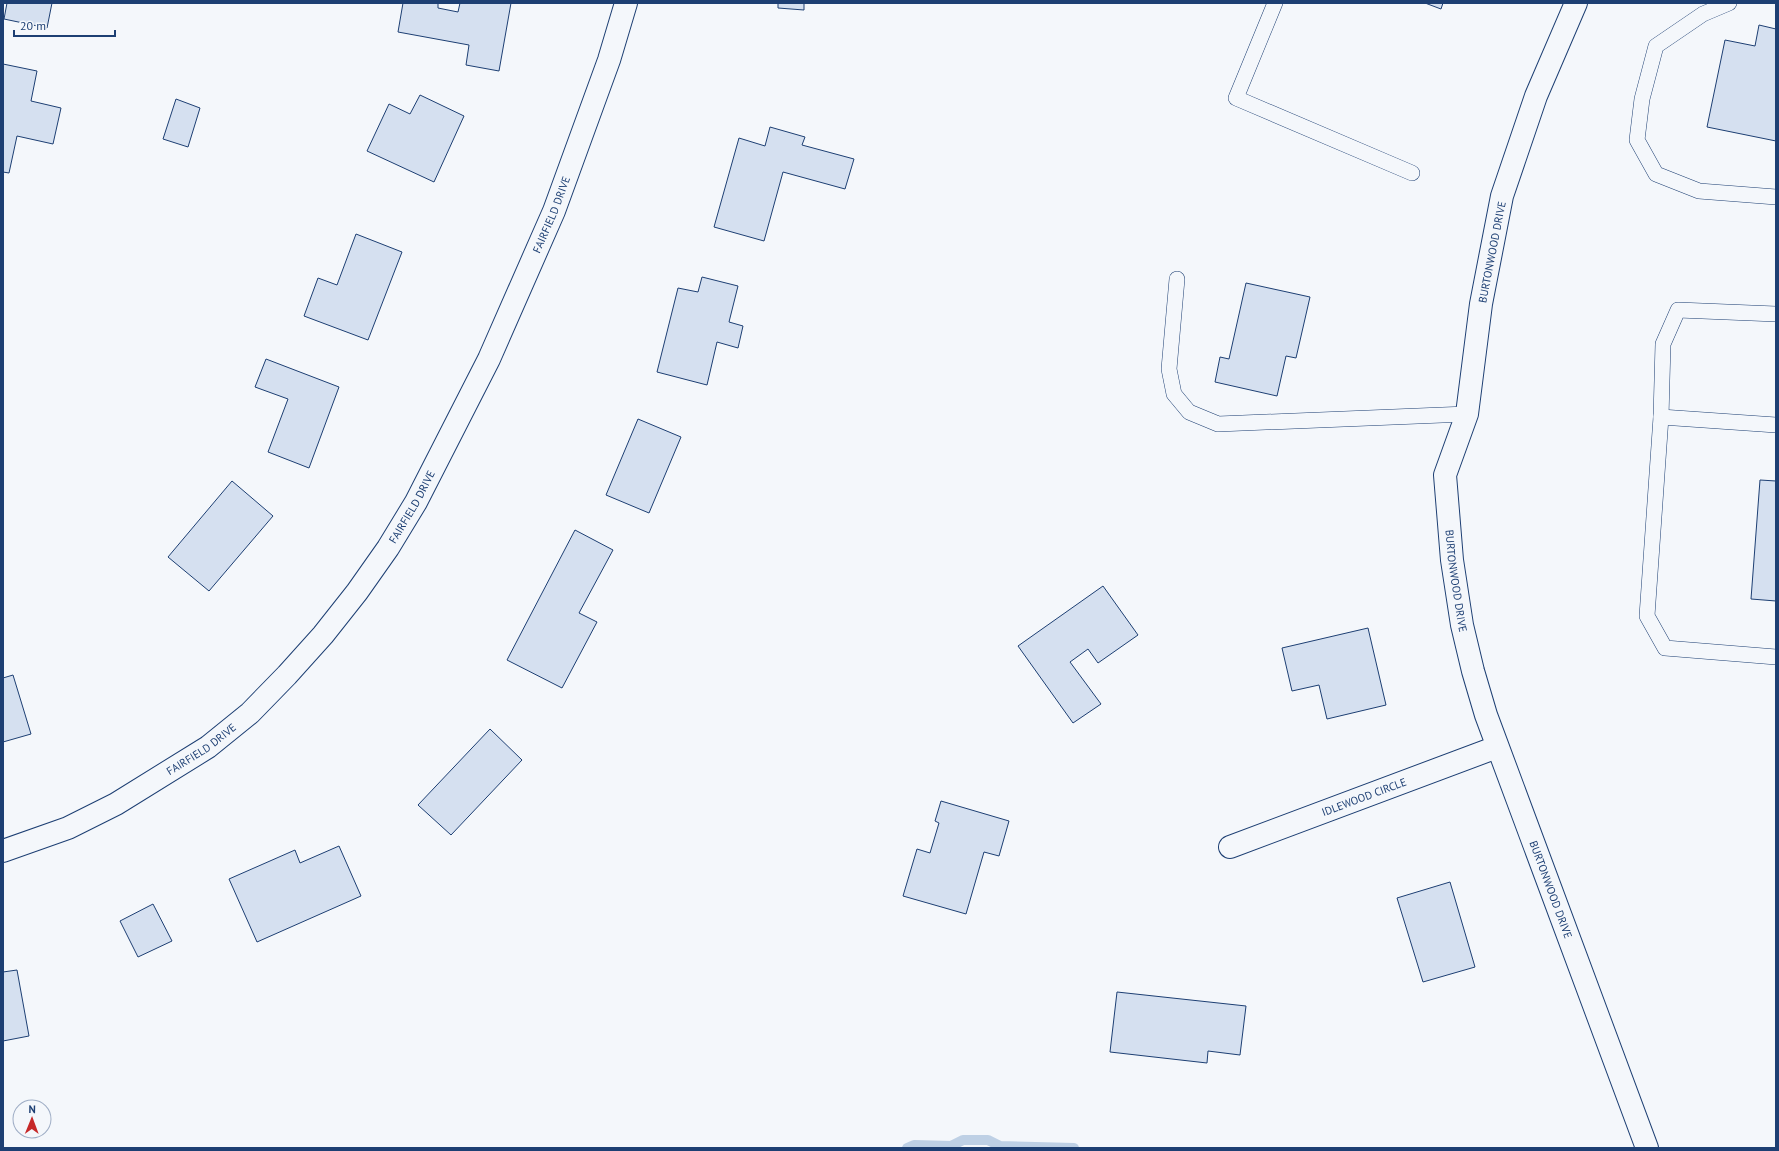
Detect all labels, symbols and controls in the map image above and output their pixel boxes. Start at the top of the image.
scale bar [14,12,115,38]
text: 20 m [20,18,46,33]
street label: FAIRFIELD DRIVE [529,174,573,255]
street label: BURTONWOOD DRIVE [1475,200,1509,304]
street label: FAIRFIELD DRIVE [386,468,438,546]
street label: BURTONWOOD DRIVE [1443,529,1470,633]
street label: FAIRFIELD DRIVE [164,720,239,778]
street label: IDLEWOOD CIRCLE [1320,775,1408,819]
street label: BURTONWOOD DRIVE [1526,839,1575,940]
north arrow [12,1099,52,1139]
text: N [28,1102,36,1116]

